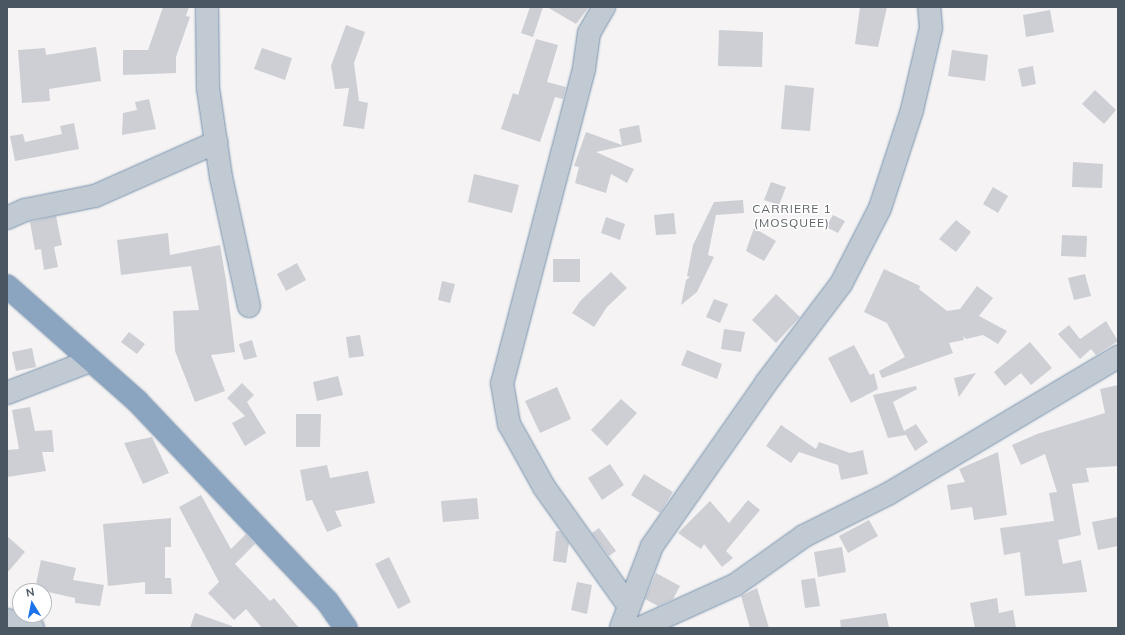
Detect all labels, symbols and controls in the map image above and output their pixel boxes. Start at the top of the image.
district label: CARRIERE 1 (MOSQUEE) [752,202,832,230]
north arrow [12,583,52,623]
text: N [25,585,35,600]

